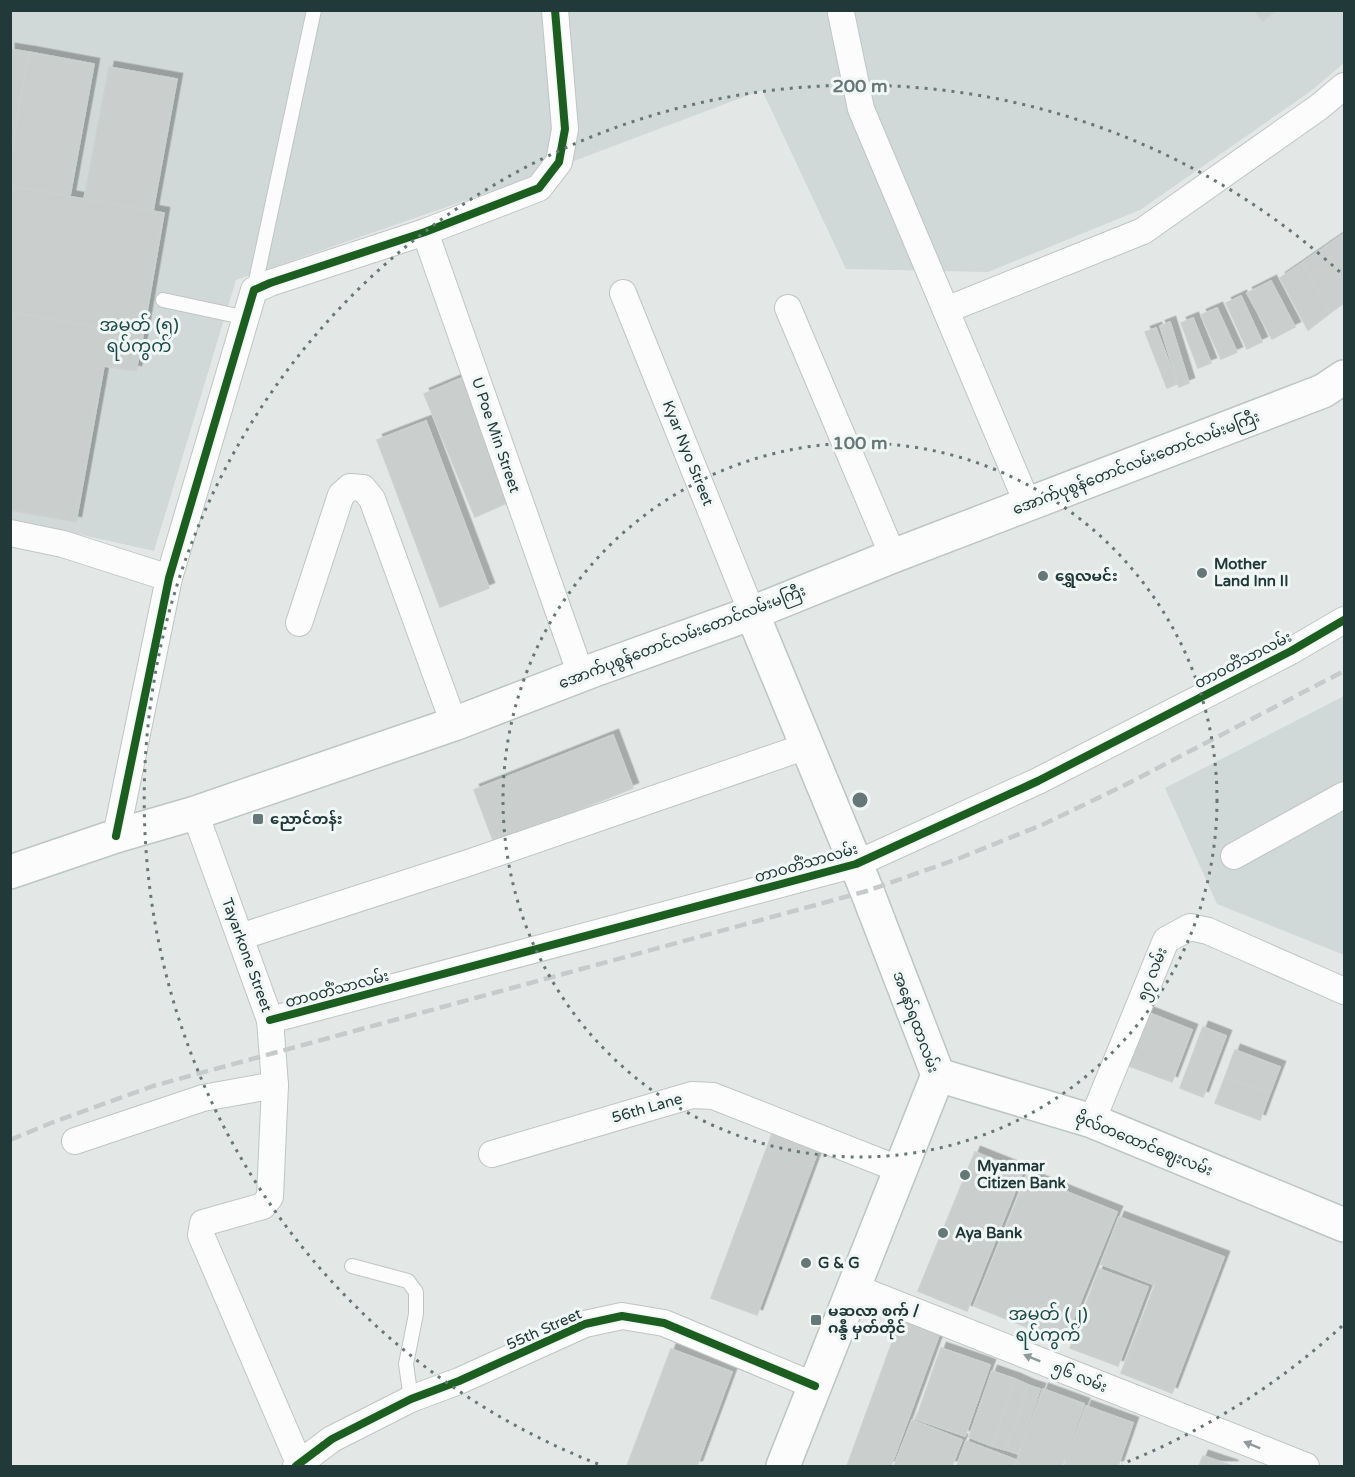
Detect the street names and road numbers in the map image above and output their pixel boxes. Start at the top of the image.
street label: U Poe Min Street [468,375,524,495]
street label: Kyar Nyo Street [659,398,717,508]
street label: အောက်ပုစွန်တောင်လမ်းတောင်လမ်းမကြီး [1010,406,1263,521]
street label: အောက်ပုစွန်တောင်လမ်းတောင်လမ်းမကြီး [556,580,809,695]
street label: တာဝတိံသာလမ်း [1191,627,1295,692]
street label: တာဝတိံသာလမ်း [752,839,860,886]
street label: Tayarkone Street [218,896,276,1015]
street label: ၅၇ လမ်း [1132,944,1174,1004]
street label: တာဝတိံသာလမ်း [283,966,391,1011]
street label: အနော်ရထာလမ်း [886,968,944,1076]
street label: 56th Lane [610,1089,684,1127]
street label: ဗိုလ်တထောင်ဈေးလမ်း [1072,1107,1216,1183]
street label: 55th Street [504,1304,585,1354]
street label: ၅၆ လမ်း [1049,1357,1110,1399]

